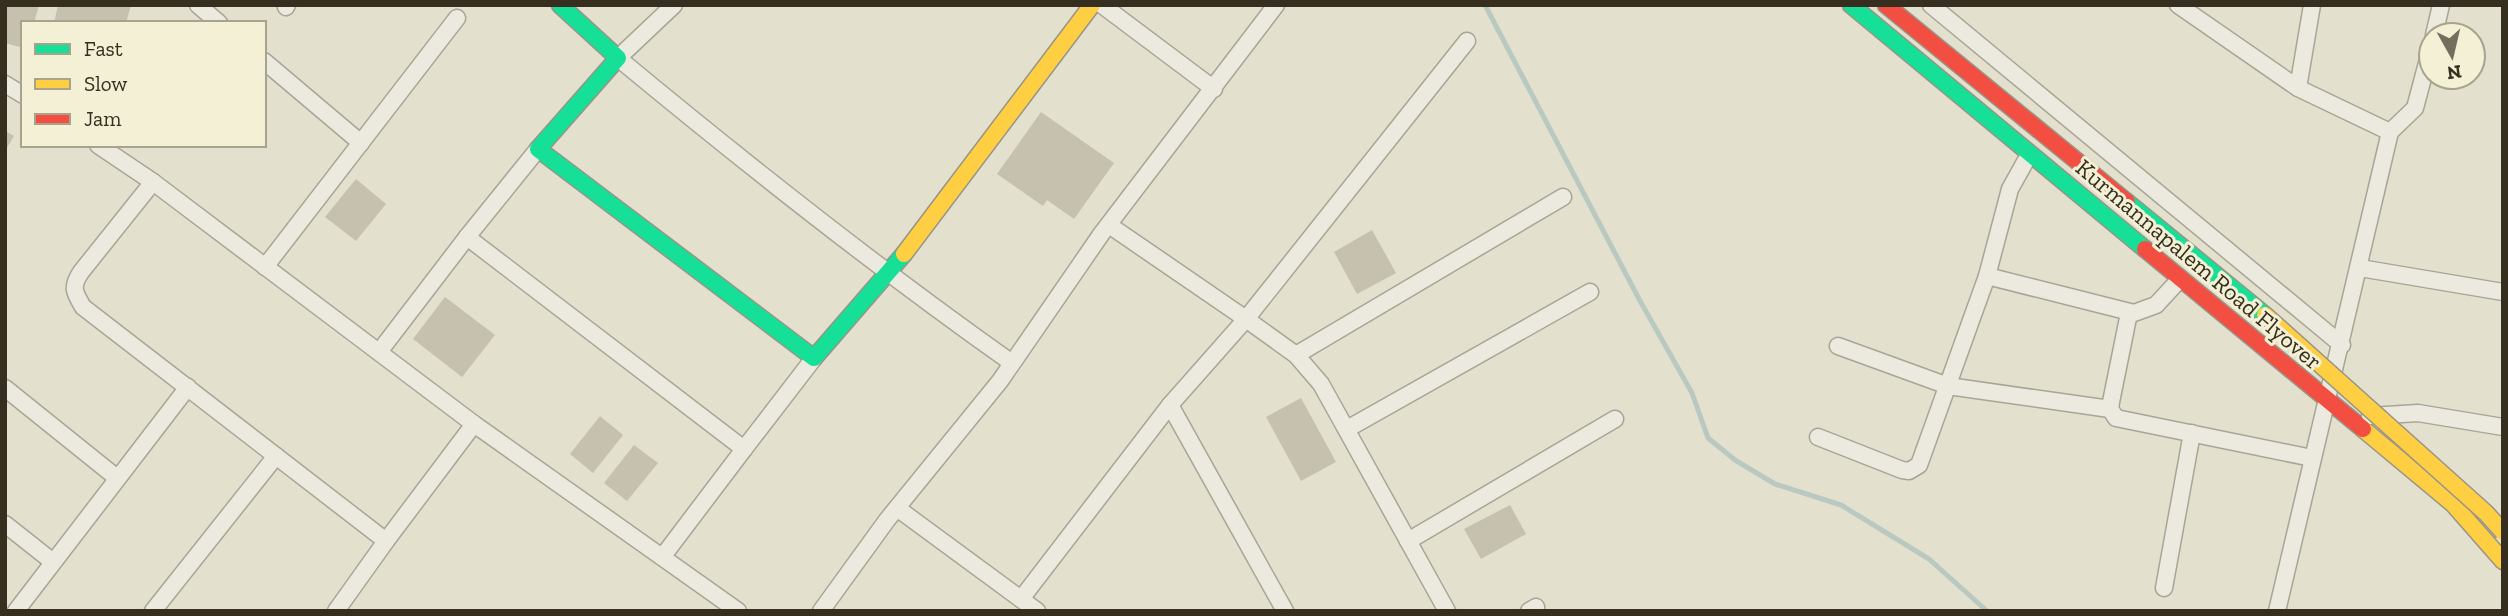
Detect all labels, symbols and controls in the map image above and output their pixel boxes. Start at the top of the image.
legend [21,21,266,147]
north arrow [2417,21,2487,91]
text: Fast [84,36,123,61]
text: N [2446,60,2463,85]
text: Slow [84,71,127,96]
text: Jam [84,106,121,131]
street label: Kurmannapalem Road Flyover [2070,153,2328,375]

